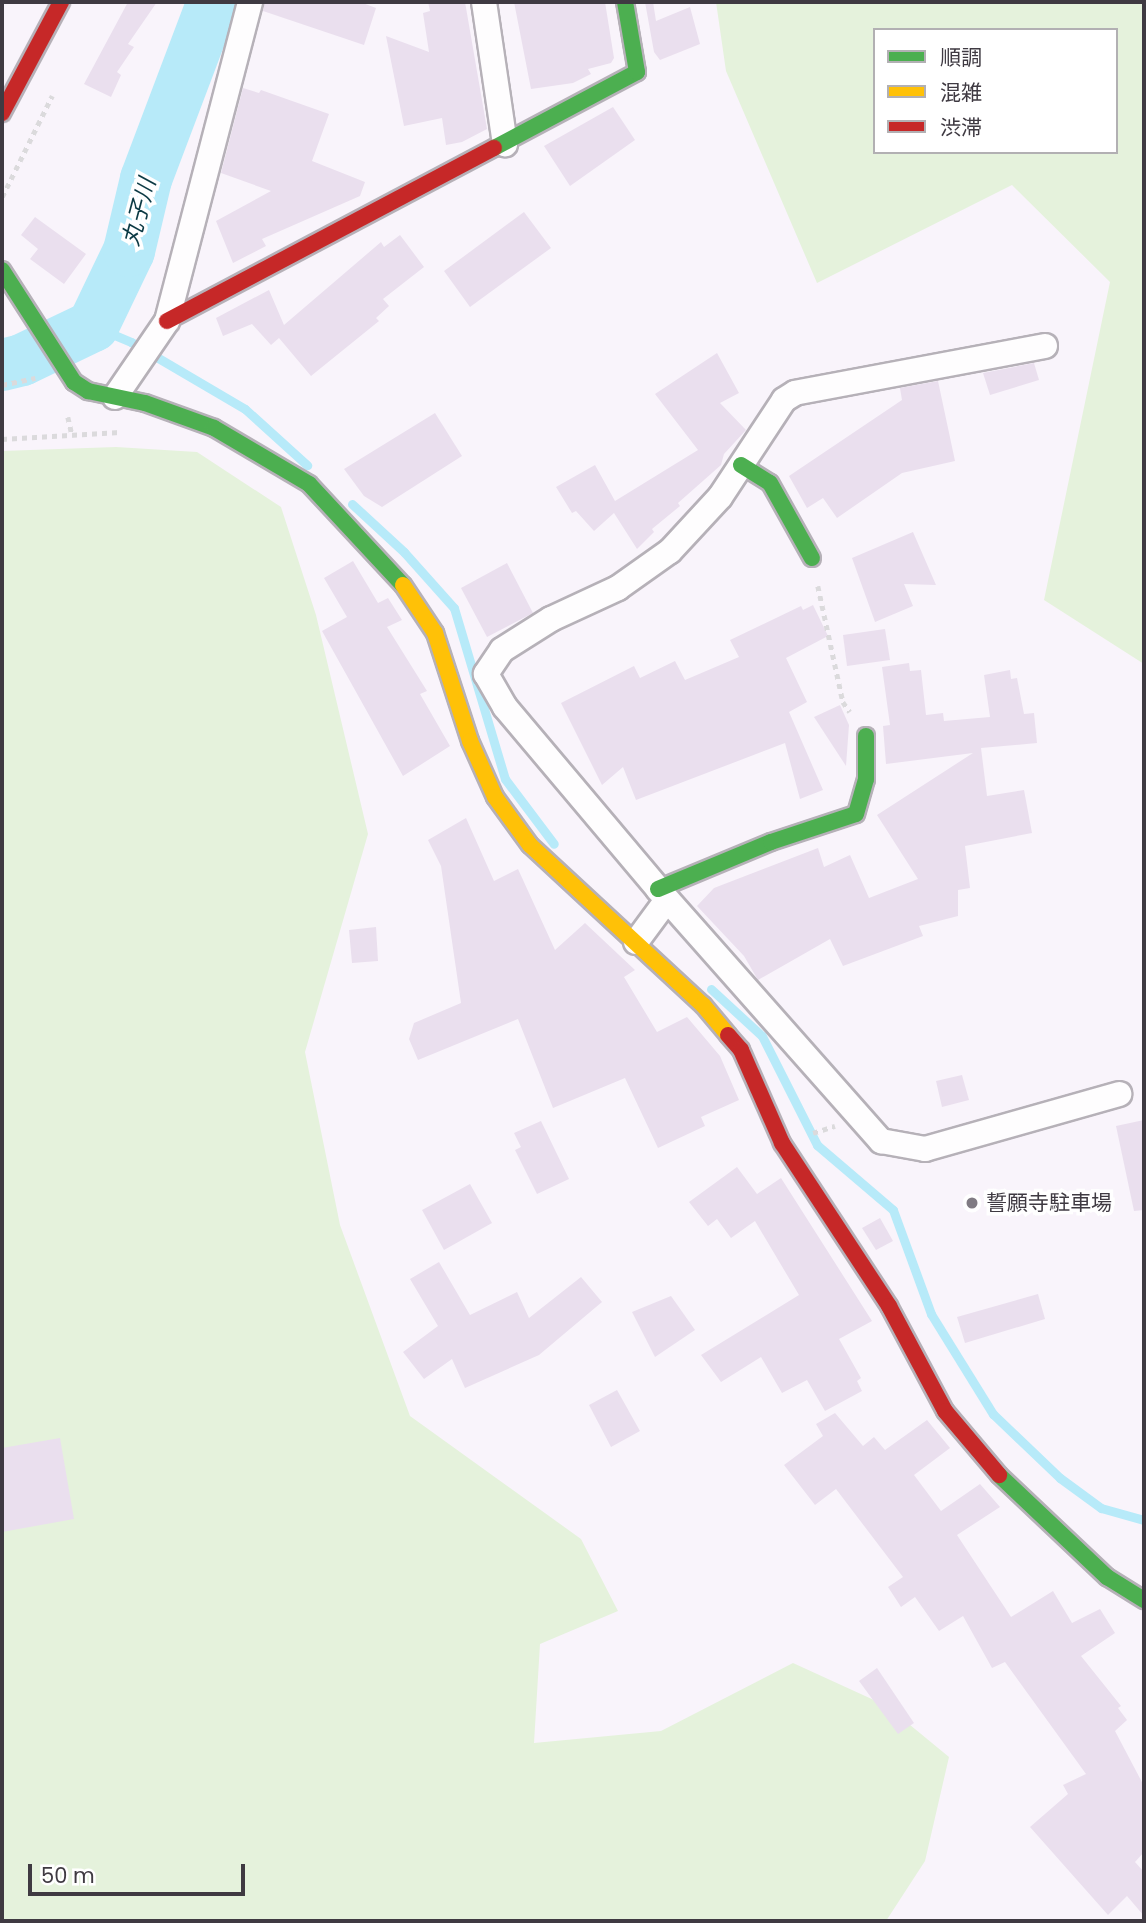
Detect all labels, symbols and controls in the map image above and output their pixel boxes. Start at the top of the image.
legend [873,28,1118,154]
text: 順調 [940,43,982,72]
text: 混雑 [940,78,982,107]
text: 渋滞 [940,113,982,142]
water label: 丸子川 [117,175,161,249]
place label: 誓願寺駐車場 [986,1190,1112,1216]
marker: 誓願寺駐車場 [964,1195,980,1211]
scale bar [32,1850,248,1894]
text: 50 m [41,1861,95,1890]

